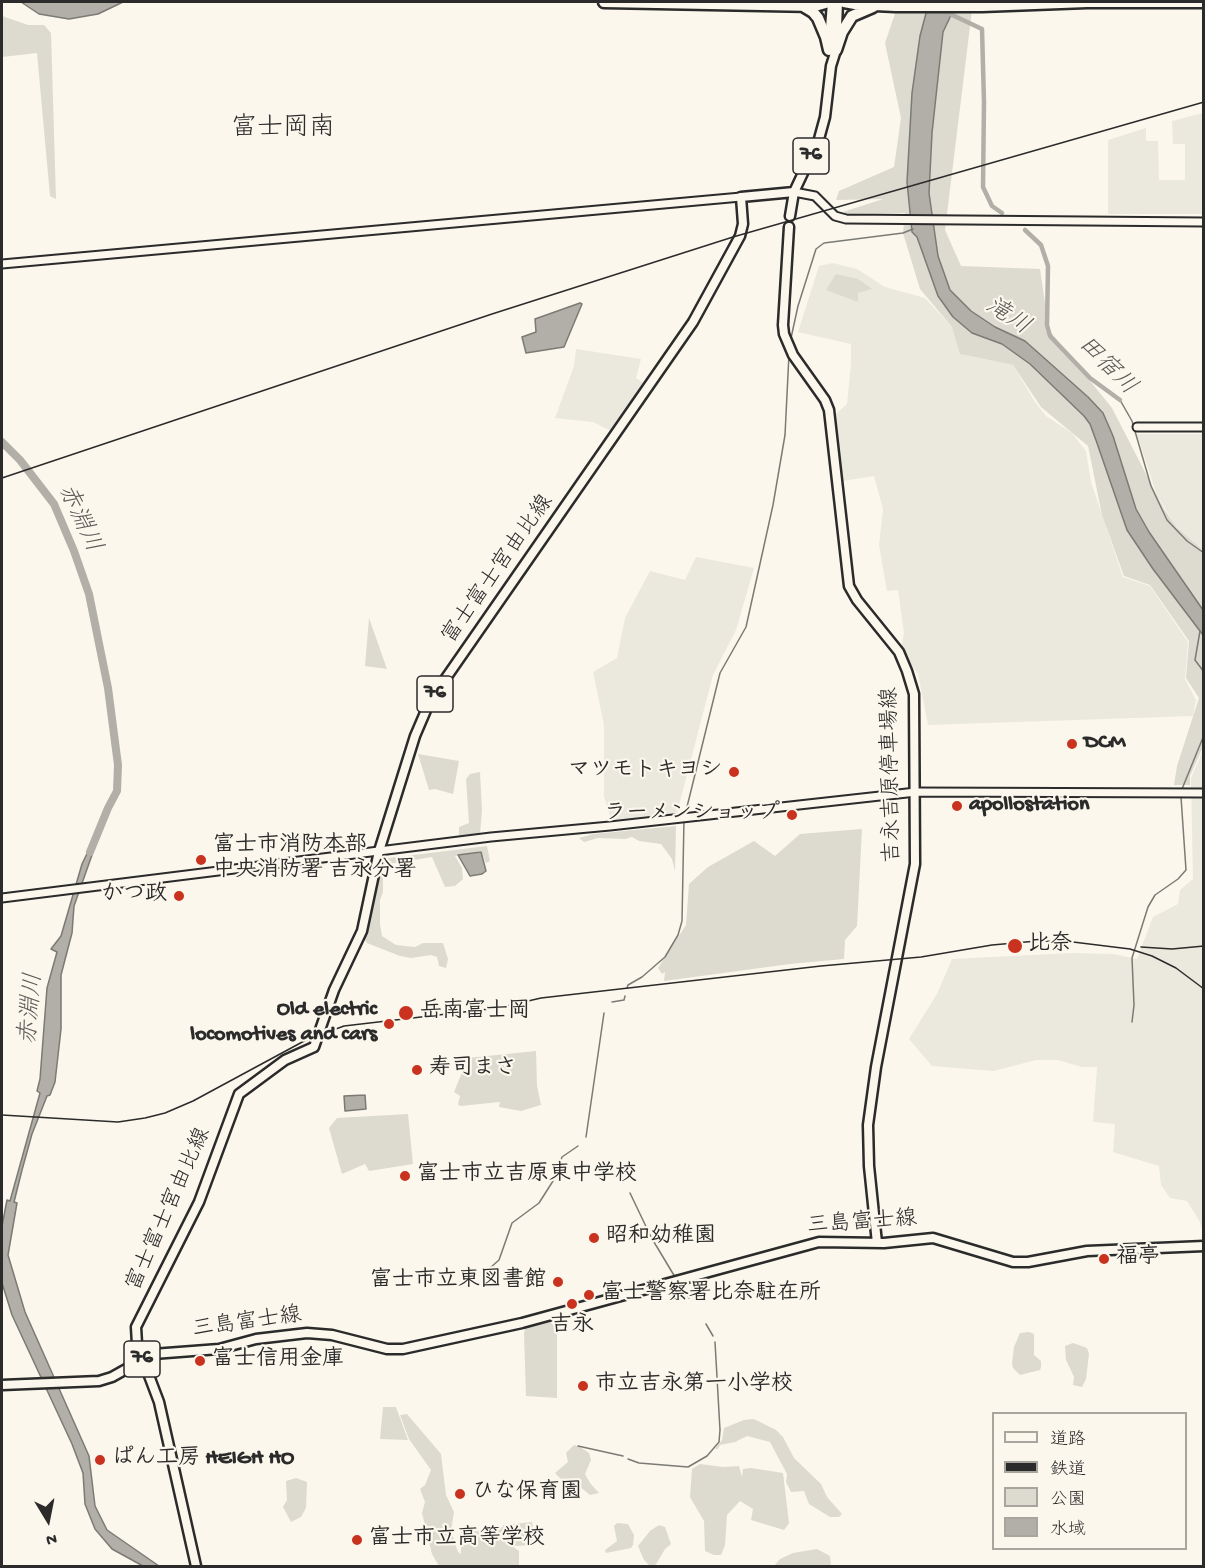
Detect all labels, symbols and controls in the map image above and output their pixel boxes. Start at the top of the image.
district label: 富士岡南 [231,114,335,146]
road number: 76 [793,138,829,174]
water label: 滝川 [979,293,1035,343]
water label: 田宿川 [1070,331,1142,403]
water label: 赤淵川 [50,480,106,558]
street label: 富士富士宮由比線 [438,490,560,650]
road number: 76 [417,676,453,712]
street label: 吉永吉原停車場線 [878,687,908,863]
place label: DCM [1084,731,1126,757]
marker: DCM [1065,737,1079,751]
place label: マツモトキヨシ [568,759,722,785]
marker: マツモトキヨシ [727,765,741,779]
place label: apollostation [969,793,1089,819]
marker: apollostation [950,799,964,813]
place label: ラーメンショップ [604,802,780,828]
marker: ラーメンショップ [785,808,799,822]
place label: 富士市消防本部 中央消防署 吉永分署 [213,834,416,885]
marker: 富士市消防本部 中央消防署 吉永分署 [194,853,208,867]
place label: かつ政 [101,883,167,909]
marker: かつ政 [172,889,186,903]
place label: 比奈 [1028,933,1072,959]
marker: 比奈 [1006,937,1024,955]
water label: 赤淵川 [16,972,50,1046]
place label: Old electric locomotives and cars [190,998,377,1050]
place label: 岳南富士岡 [420,1000,530,1026]
marker: 岳南富士岡 [397,1004,415,1022]
marker: Old electric locomotives and cars [382,1017,396,1031]
place label: 寿司まさ [429,1057,517,1083]
marker: 寿司まさ [410,1063,424,1077]
street label: 富士富士宮由比線 [122,1124,218,1296]
place label: 富士市立吉原東中学校 [417,1163,637,1189]
marker: 富士市立吉原東中学校 [398,1169,412,1183]
street label: 三島富士線 [806,1207,918,1241]
place label: 昭和幼稚園 [606,1225,716,1251]
marker: 昭和幼稚園 [587,1231,601,1245]
place label: 福亭 [1116,1246,1160,1272]
marker: 福亭 [1097,1252,1111,1266]
place label: 富士市立東図書館 [370,1269,546,1295]
marker: 富士市立東図書館 [551,1275,565,1289]
place label: 富士警察署比奈駐在所 [601,1282,821,1308]
marker: 富士警察署比奈駐在所 [582,1288,596,1302]
marker: 吉永 [565,1297,579,1311]
street label: 三島富士線 [191,1303,303,1345]
place label: 吉永 [550,1314,594,1340]
road number: 76 [124,1341,160,1377]
place label: 富士信用金庫 [212,1348,344,1374]
marker: 富士信用金庫 [193,1354,207,1368]
place label: 市立吉永第一小学校 [595,1373,793,1399]
marker: 市立吉永第一小学校 [576,1379,590,1393]
legend [992,1412,1187,1550]
text: 道路 [1050,1430,1086,1451]
place label: ぱん工房 HEIGH HO [112,1447,294,1473]
marker: ぱん工房 HEIGH HO [93,1453,107,1467]
text: 鉄道 [1050,1460,1086,1481]
place label: ひな保育園 [472,1481,582,1507]
marker: ひな保育園 [453,1487,467,1501]
north arrow [18,1490,78,1550]
text: 公園 [1050,1490,1086,1511]
text: 水域 [1050,1520,1086,1541]
place label: 富士市立高等学校 [369,1527,545,1553]
text: N [44,1528,58,1548]
marker: 富士市立高等学校 [350,1533,364,1547]

